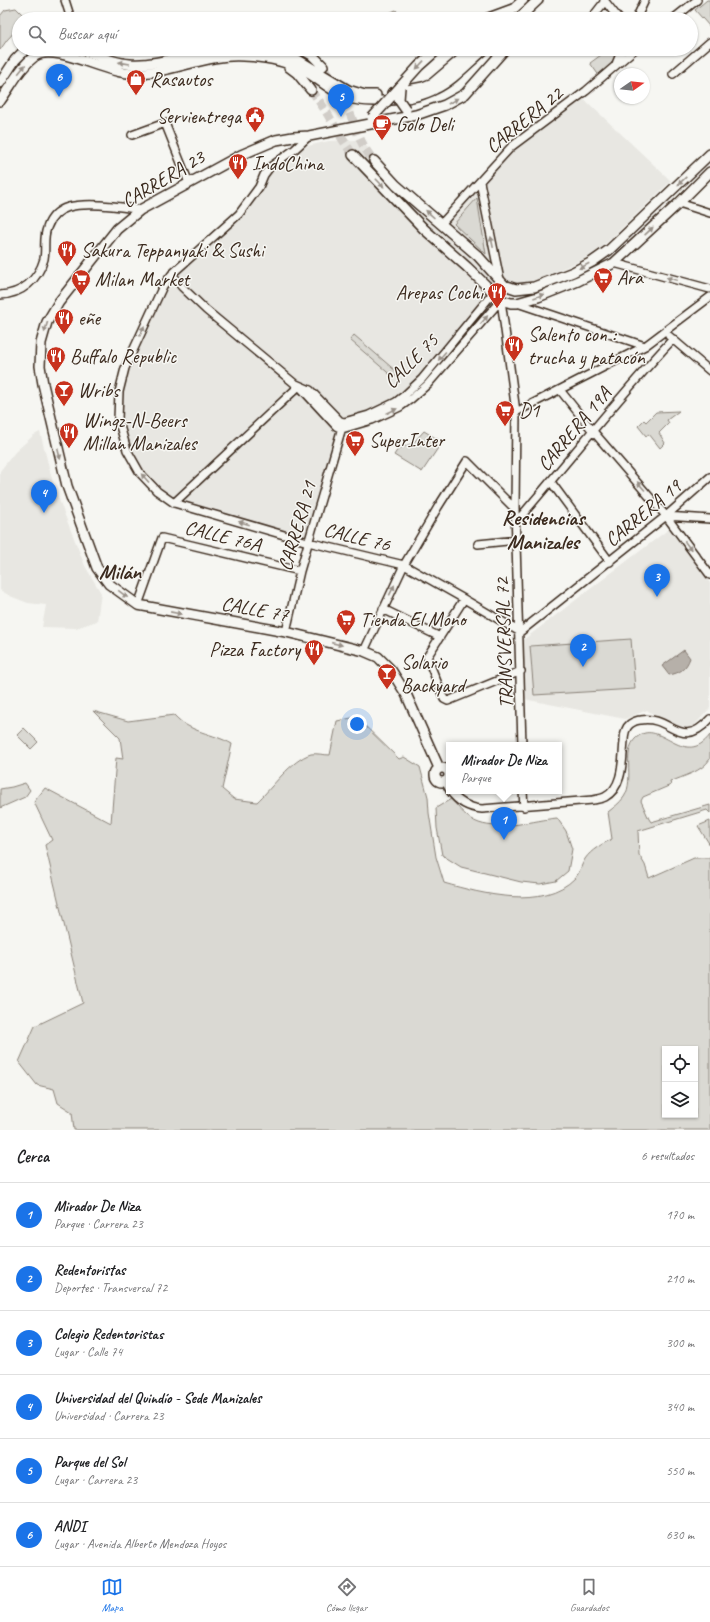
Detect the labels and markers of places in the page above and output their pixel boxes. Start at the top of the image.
pin: 6 [46,64,72,97]
place label: Rasautos [150,67,214,92]
shop icon: Rasautos [125,68,147,96]
pin: 5 [328,84,354,117]
place label: Servientrega [157,104,243,129]
public building icon: Servientrega [244,105,266,133]
place label: Golo Deli [396,112,456,137]
cafe icon: Golo Deli [371,113,393,141]
place label: IndoChina [252,151,325,176]
restaurant icon: IndoChina [227,152,249,180]
place label: Sakura Teppanyaki & Sushi [81,238,266,263]
restaurant icon: Sakura Teppanyaki & Sushi [56,239,78,267]
place label: Ara [617,265,644,290]
supermarket icon: Ara [592,266,614,294]
place label: Milan Market [95,267,191,292]
supermarket icon: Milan Market [70,268,92,296]
place label: Arepas Cochi [396,280,485,305]
restaurant icon: Arepas Cochi [486,281,508,309]
place label: eñe [78,306,101,331]
restaurant icon: eñe [53,307,75,335]
place label: Salento con : trucha y patacón [528,322,646,370]
restaurant icon: Salento con : trucha y patacón [503,334,525,362]
place label: Buffalo Republic [70,344,177,369]
restaurant icon: Buffalo Republic [45,345,67,373]
place label: Wribs [78,378,121,403]
bar icon: Wribs [53,379,75,407]
place label: D1 [519,398,541,423]
supermarket icon: D1 [494,399,516,427]
place label: Wingz-N-Beers Millan Manizales [83,408,198,456]
restaurant icon: Wingz-N-Beers Millan Manizales [58,421,80,449]
place label: SuperInter [369,428,446,453]
supermarket icon: SuperInter [344,429,366,457]
pin: 4 [31,480,57,513]
pin: 3 [644,564,670,597]
place label: Tienda El Mono [360,607,468,632]
supermarket icon: Tienda El Mono [335,608,357,636]
pin: 2 [570,634,596,667]
place label: Pizza Factory [209,637,302,662]
restaurant icon: Pizza Factory [303,638,325,666]
place label: Solario Backyard [401,650,468,698]
bar icon: Solario Backyard [376,662,398,690]
pin: 1 [491,807,517,840]

